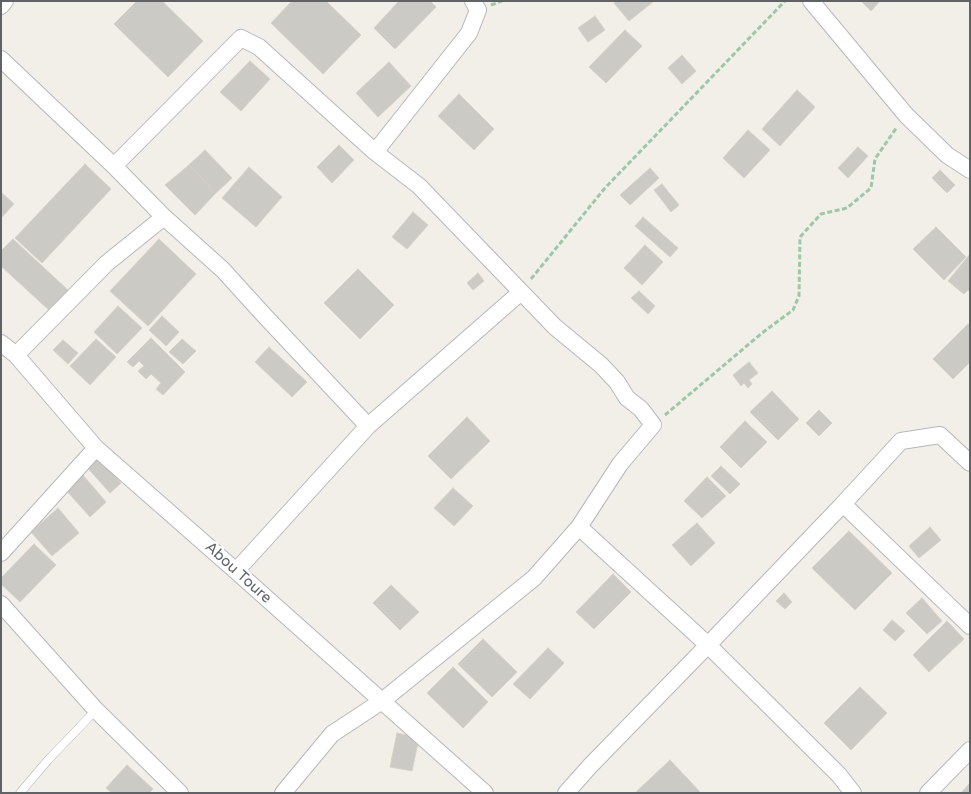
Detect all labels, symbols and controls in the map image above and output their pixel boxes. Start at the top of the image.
street label: Abou Toure [201,538,275,608]

